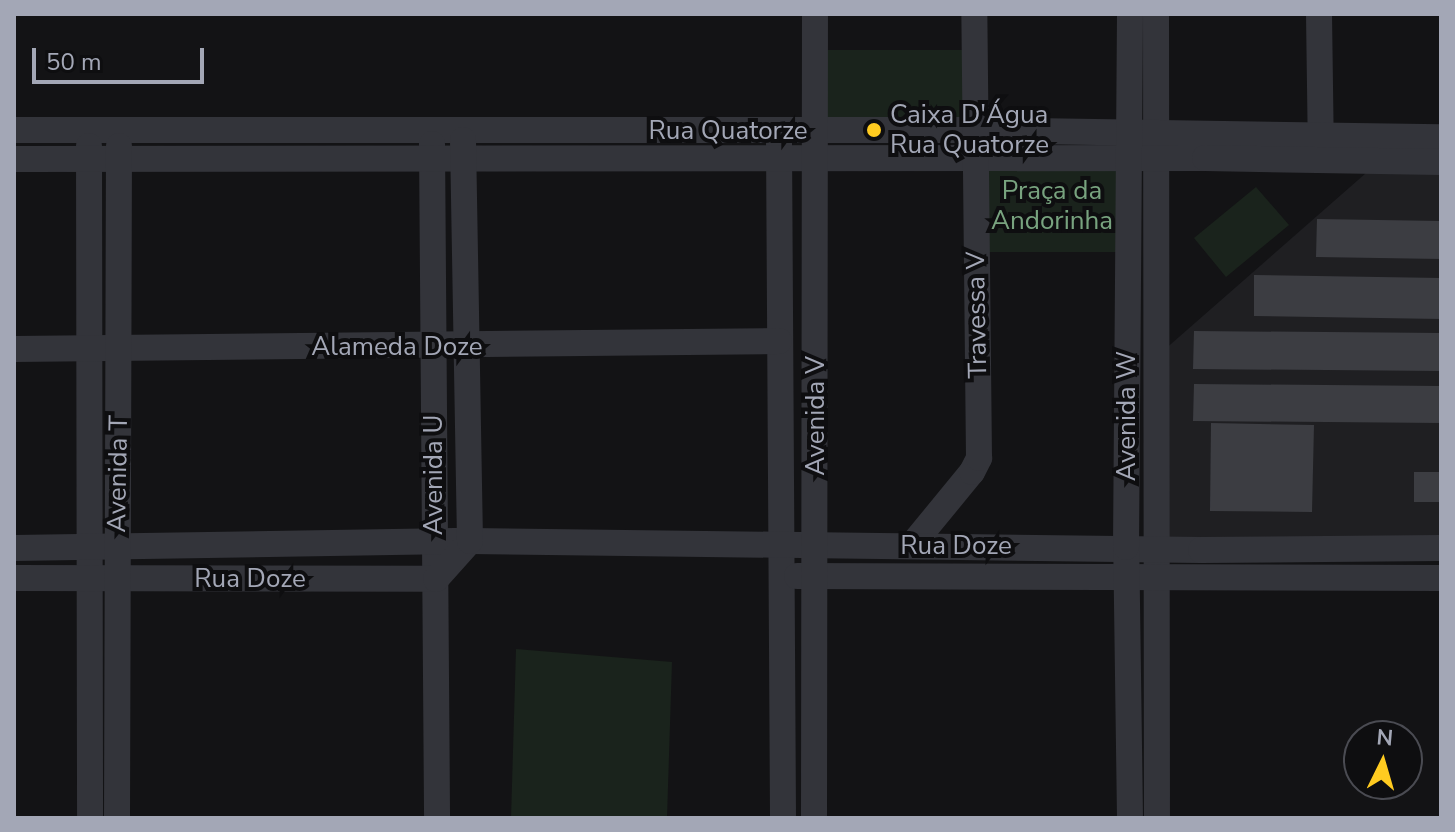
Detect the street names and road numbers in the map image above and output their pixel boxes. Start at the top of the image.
street label: Rua Quatorze [648,115,808,147]
street label: Travessa V [960,251,994,379]
street label: Alameda Doze [311,331,483,363]
street label: Avenida W [1111,351,1143,481]
street label: Avenida V [800,356,832,476]
street label: Avenida T [101,415,135,533]
street label: Avenida U [418,415,450,535]
street label: Rua Doze [900,530,1012,562]
street label: Rua Doze [194,563,306,595]

